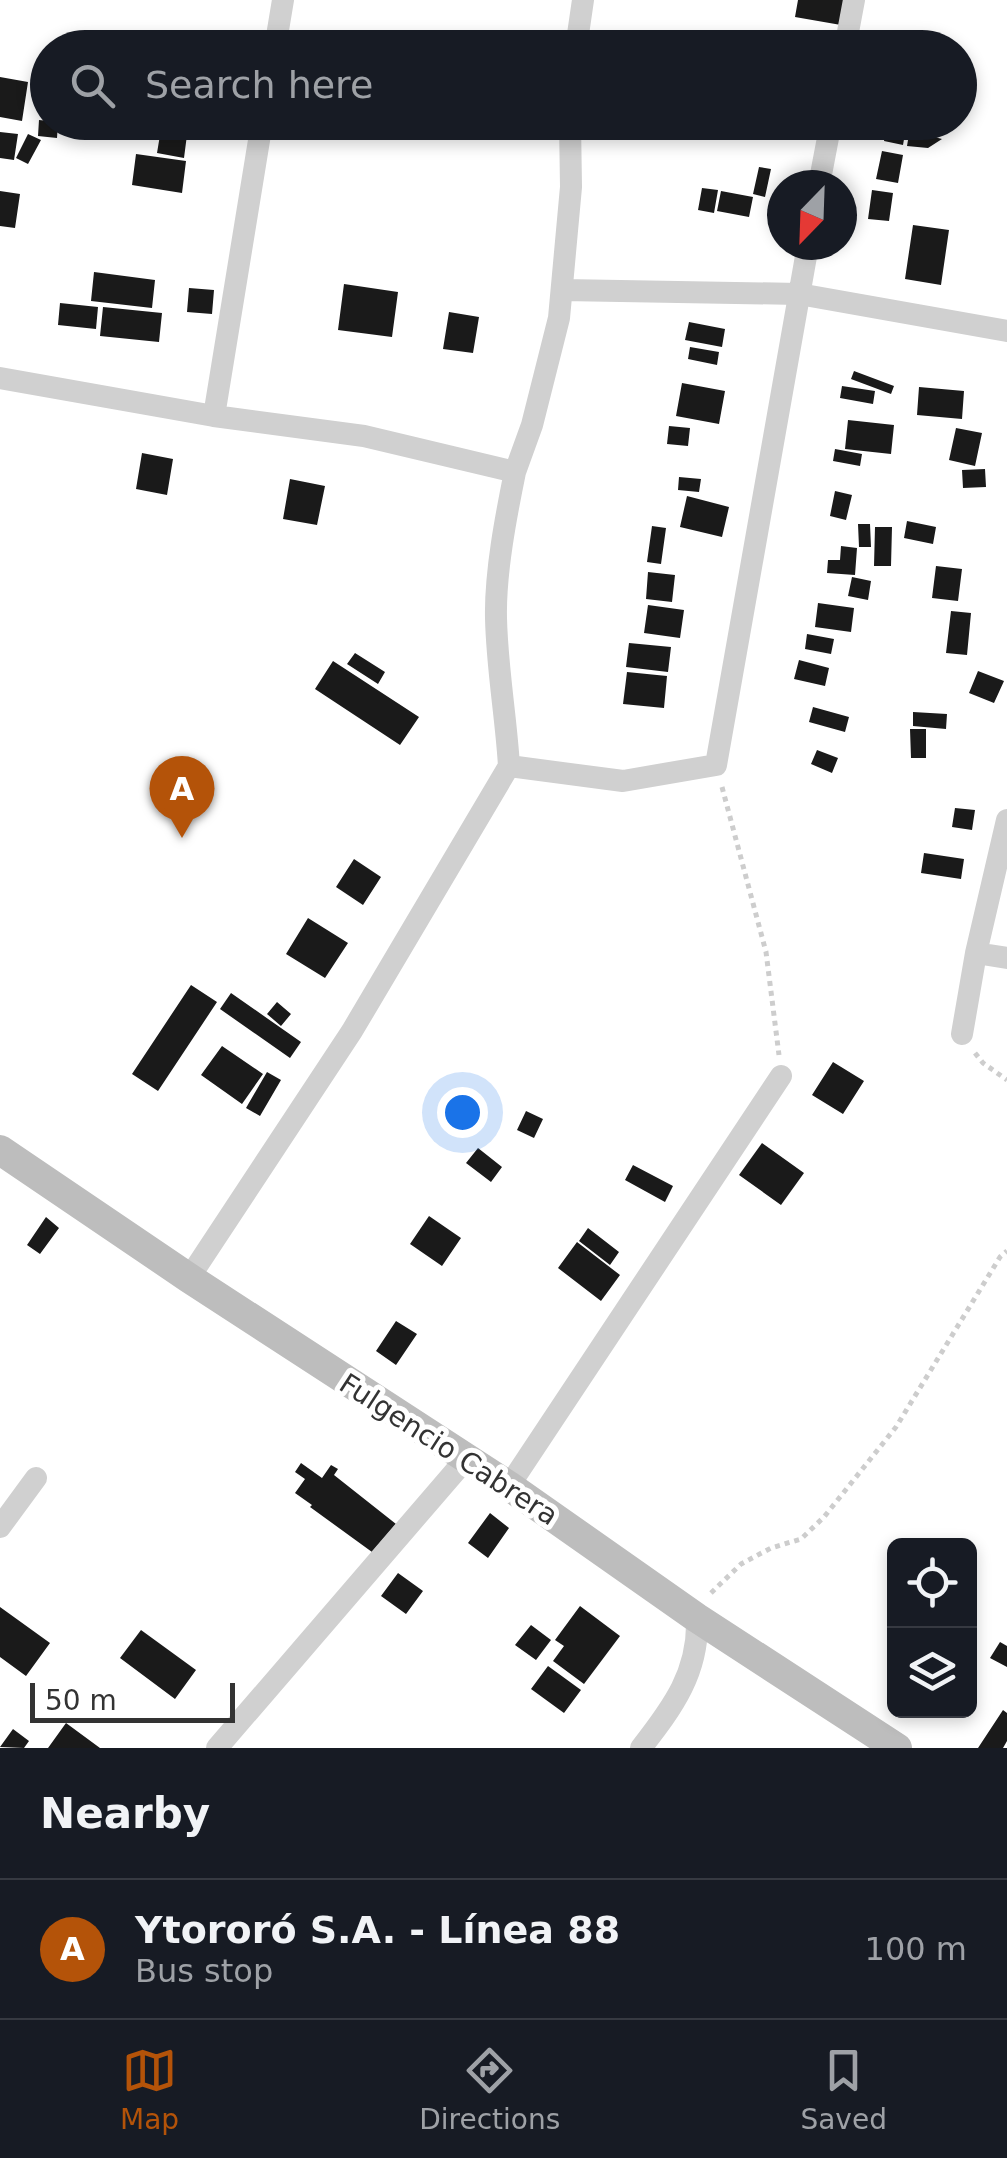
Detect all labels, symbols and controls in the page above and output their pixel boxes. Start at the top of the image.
search box [30,30,977,140]
icon: search [65,58,120,113]
text: Search here [145,63,373,107]
north arrow [767,170,857,260]
pin: A [150,756,214,838]
your location [437,1087,488,1138]
street label: Fulgencio Cabrera [334,1367,564,1532]
map controls [887,1538,977,1718]
button: locate [887,1538,977,1628]
button: layers [887,1628,977,1718]
scale bar [30,1678,235,1722]
text: 50 m [45,1684,117,1717]
text: Nearby [40,1789,210,1838]
text: Ytororó S.A. - Línea 88 [135,1908,620,1952]
text: A [60,1930,85,1968]
text: 100 m [865,1930,967,1968]
text: Bus stop [135,1952,273,1990]
tab: Map [120,2043,179,2136]
tab: Directions [419,2043,560,2136]
tab: Saved [800,2043,887,2136]

